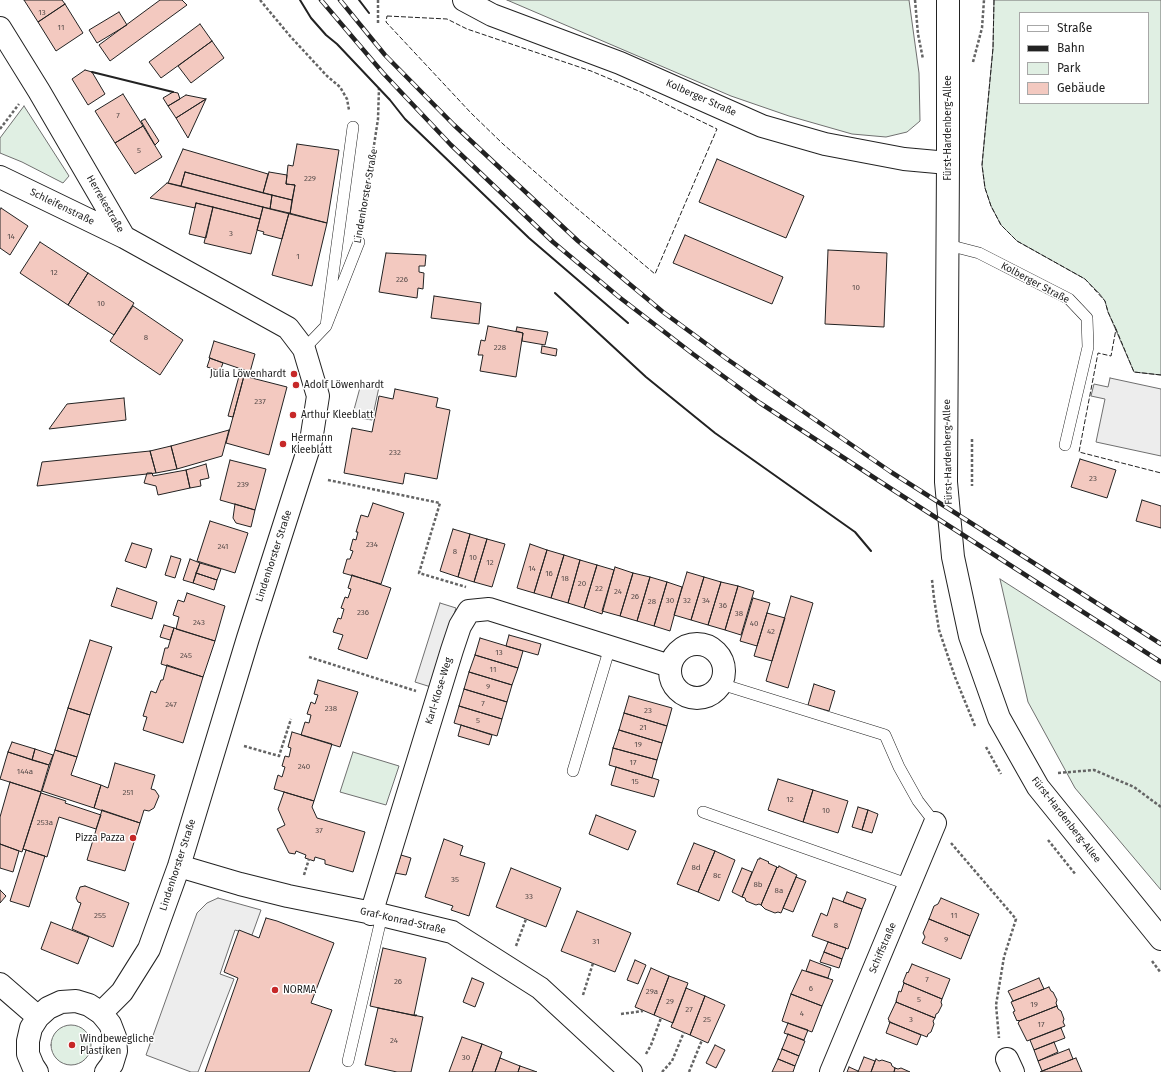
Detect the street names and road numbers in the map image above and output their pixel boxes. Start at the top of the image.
street label: Fürst-Hardenberg-Allee [942,75,954,181]
street label: Kolberger Straße [664,77,738,119]
street label: Lindenhorster Straße [352,148,380,244]
street label: Herrekestraße [84,173,126,235]
street label: Schleifenstraße [28,186,96,228]
street label: Kolberger Straße [999,260,1071,306]
street label: Fürst-Hardenberg-Allee [941,399,955,505]
street label: Lindenhorster Straße [253,509,295,603]
street label: Karl-Klose-Weg [423,656,455,726]
street label: Fürst-Hardenberg-Allee [1029,775,1103,865]
street label: Lindenhorster Straße [157,818,199,912]
street label: Graf-Konrad-Straße [359,905,447,937]
street label: Schiffstraße [867,921,899,975]

